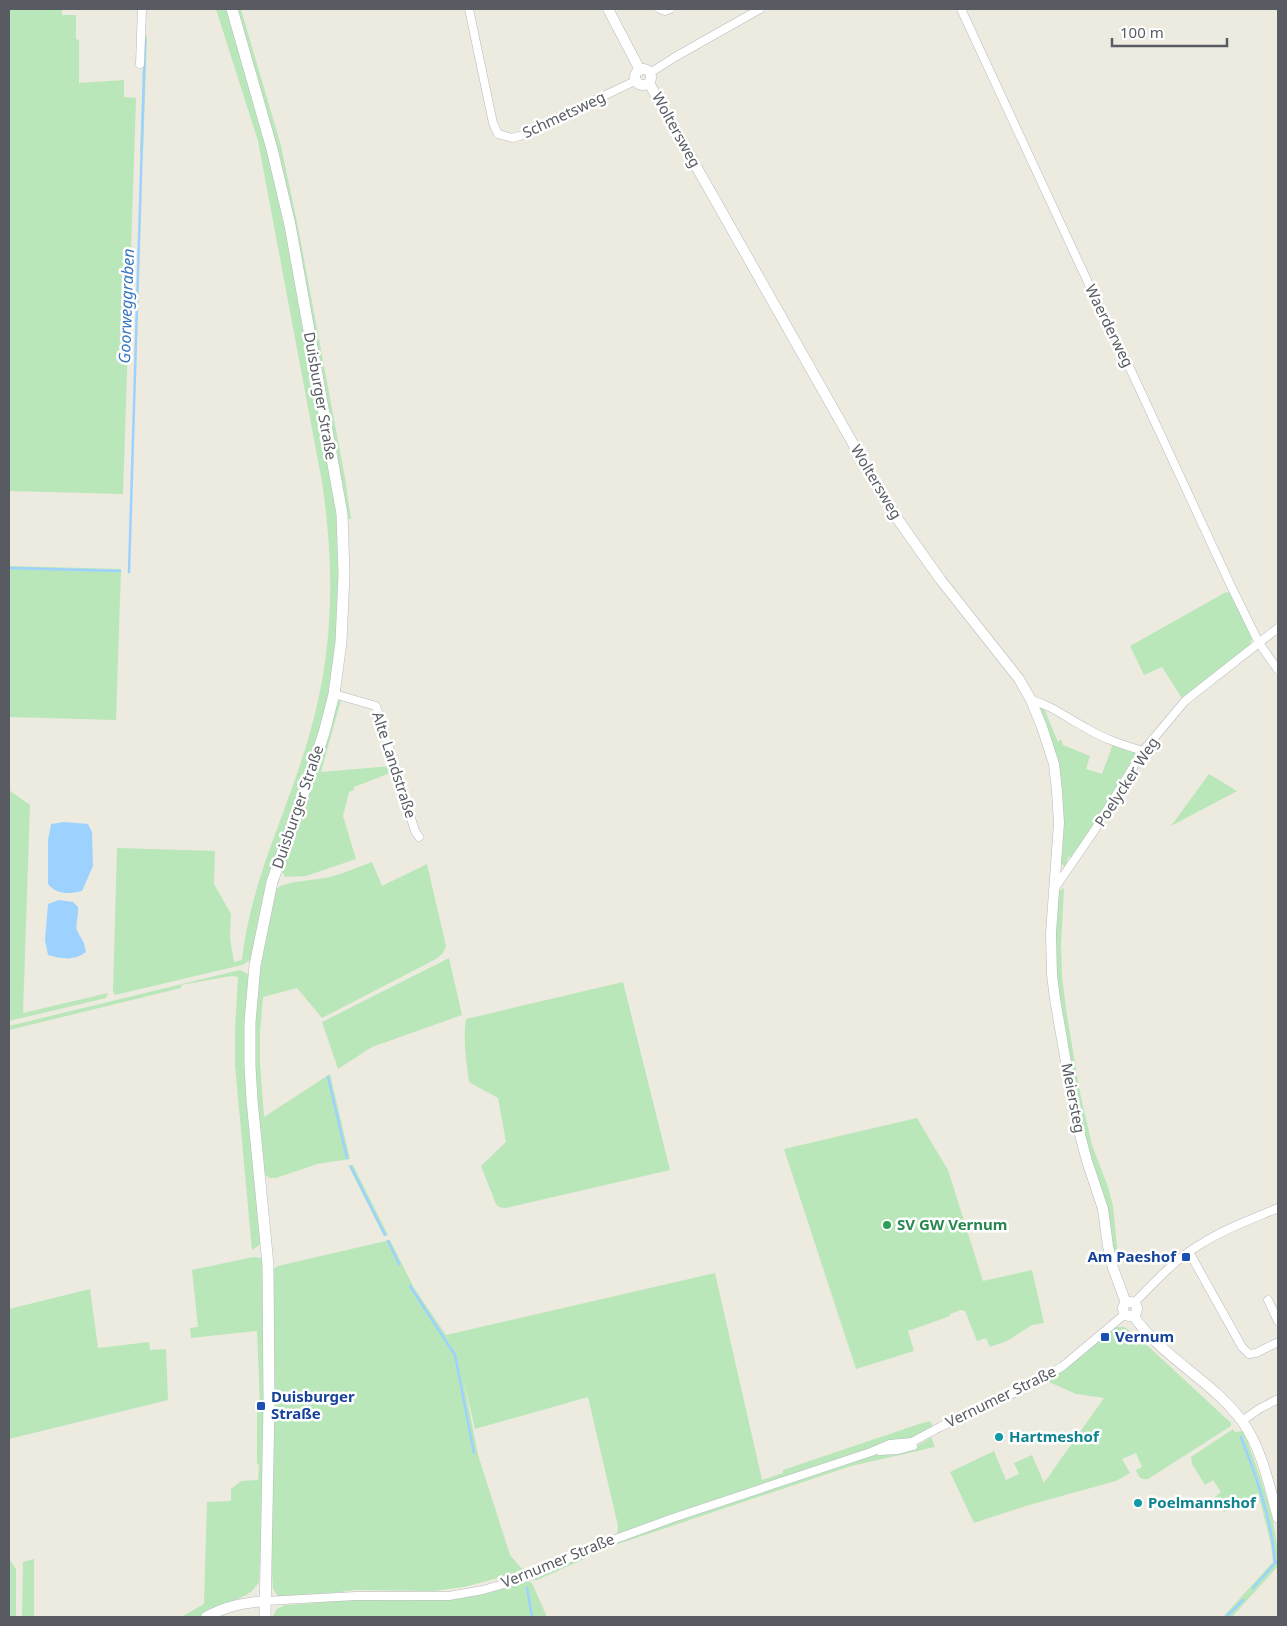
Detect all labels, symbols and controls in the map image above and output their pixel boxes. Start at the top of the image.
scale bar [1112,15,1227,47]
text: 100 m [1120,22,1164,42]
street label: Schmetsweg [519,86,608,142]
street label: Woltersweg [648,88,706,171]
water label: Goorweggraben [113,248,139,364]
street label: Waerderweg [1081,281,1139,370]
street label: Duisburger Straße [300,330,342,461]
street label: Woltersweg [847,441,907,522]
street label: Alte Landstraße [368,709,422,820]
street label: Poelycker Weg [1090,733,1163,830]
street label: Duisburger Straße [267,742,328,871]
street label: Meiersteg [1057,1061,1091,1135]
place label: SV GW Vernum [897,1214,1007,1234]
marker: SV GW Vernum [881,1219,893,1231]
place label: Am Paeshof [1087,1246,1177,1266]
marker: Am Paeshof [1180,1251,1192,1263]
place label: Vernum [1115,1326,1174,1346]
marker: Vernum [1099,1331,1111,1343]
street label: Vernumer Straße [942,1361,1059,1431]
place label: Duisburger Straße [271,1386,355,1423]
marker: Duisburger Straße [255,1400,267,1412]
place label: Hartmeshof [1009,1426,1100,1446]
marker: Hartmeshof [993,1431,1005,1443]
place label: Poelmannshof [1148,1492,1257,1512]
marker: Poelmannshof [1132,1497,1144,1509]
street label: Vernumer Straße [498,1528,617,1592]

